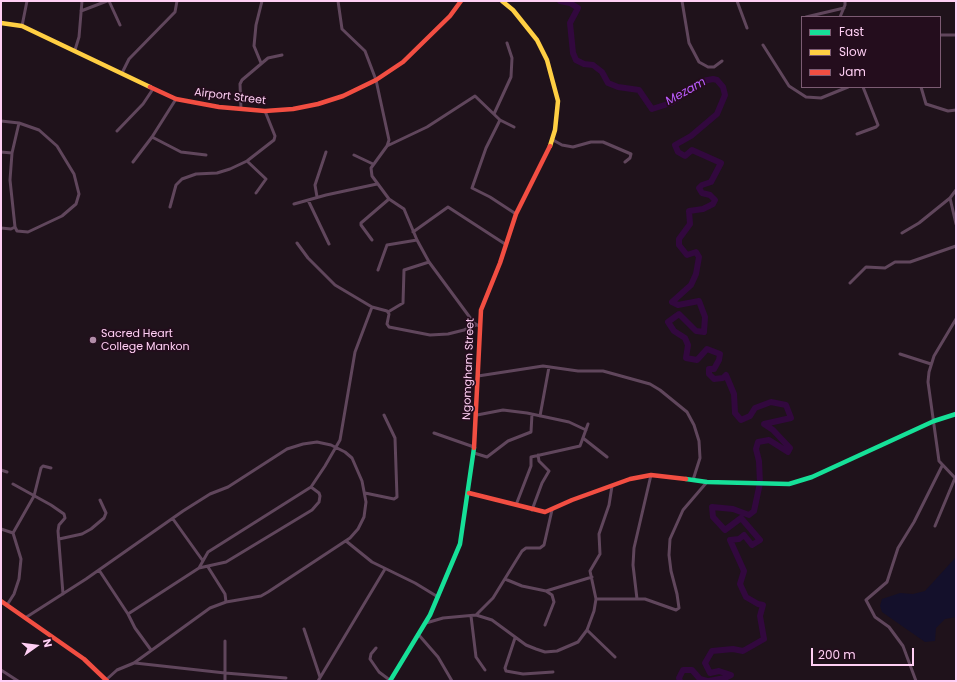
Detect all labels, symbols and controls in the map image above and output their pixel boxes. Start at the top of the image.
legend [801,16,941,88]
text: Fast [839,23,864,40]
text: Slow [839,43,867,60]
text: Jam [839,63,866,80]
water label: Mezam [663,75,709,109]
street label: Airport Street [193,86,267,108]
street label: Ngomgham Street [461,318,477,420]
place label: Sacred Heart College Mankon [101,327,190,353]
marker: Sacred Heart College Mankon [88,335,98,345]
north arrow [16,626,56,666]
text: N [39,637,56,649]
scale bar [813,640,916,666]
text: 200 m [818,646,856,663]

